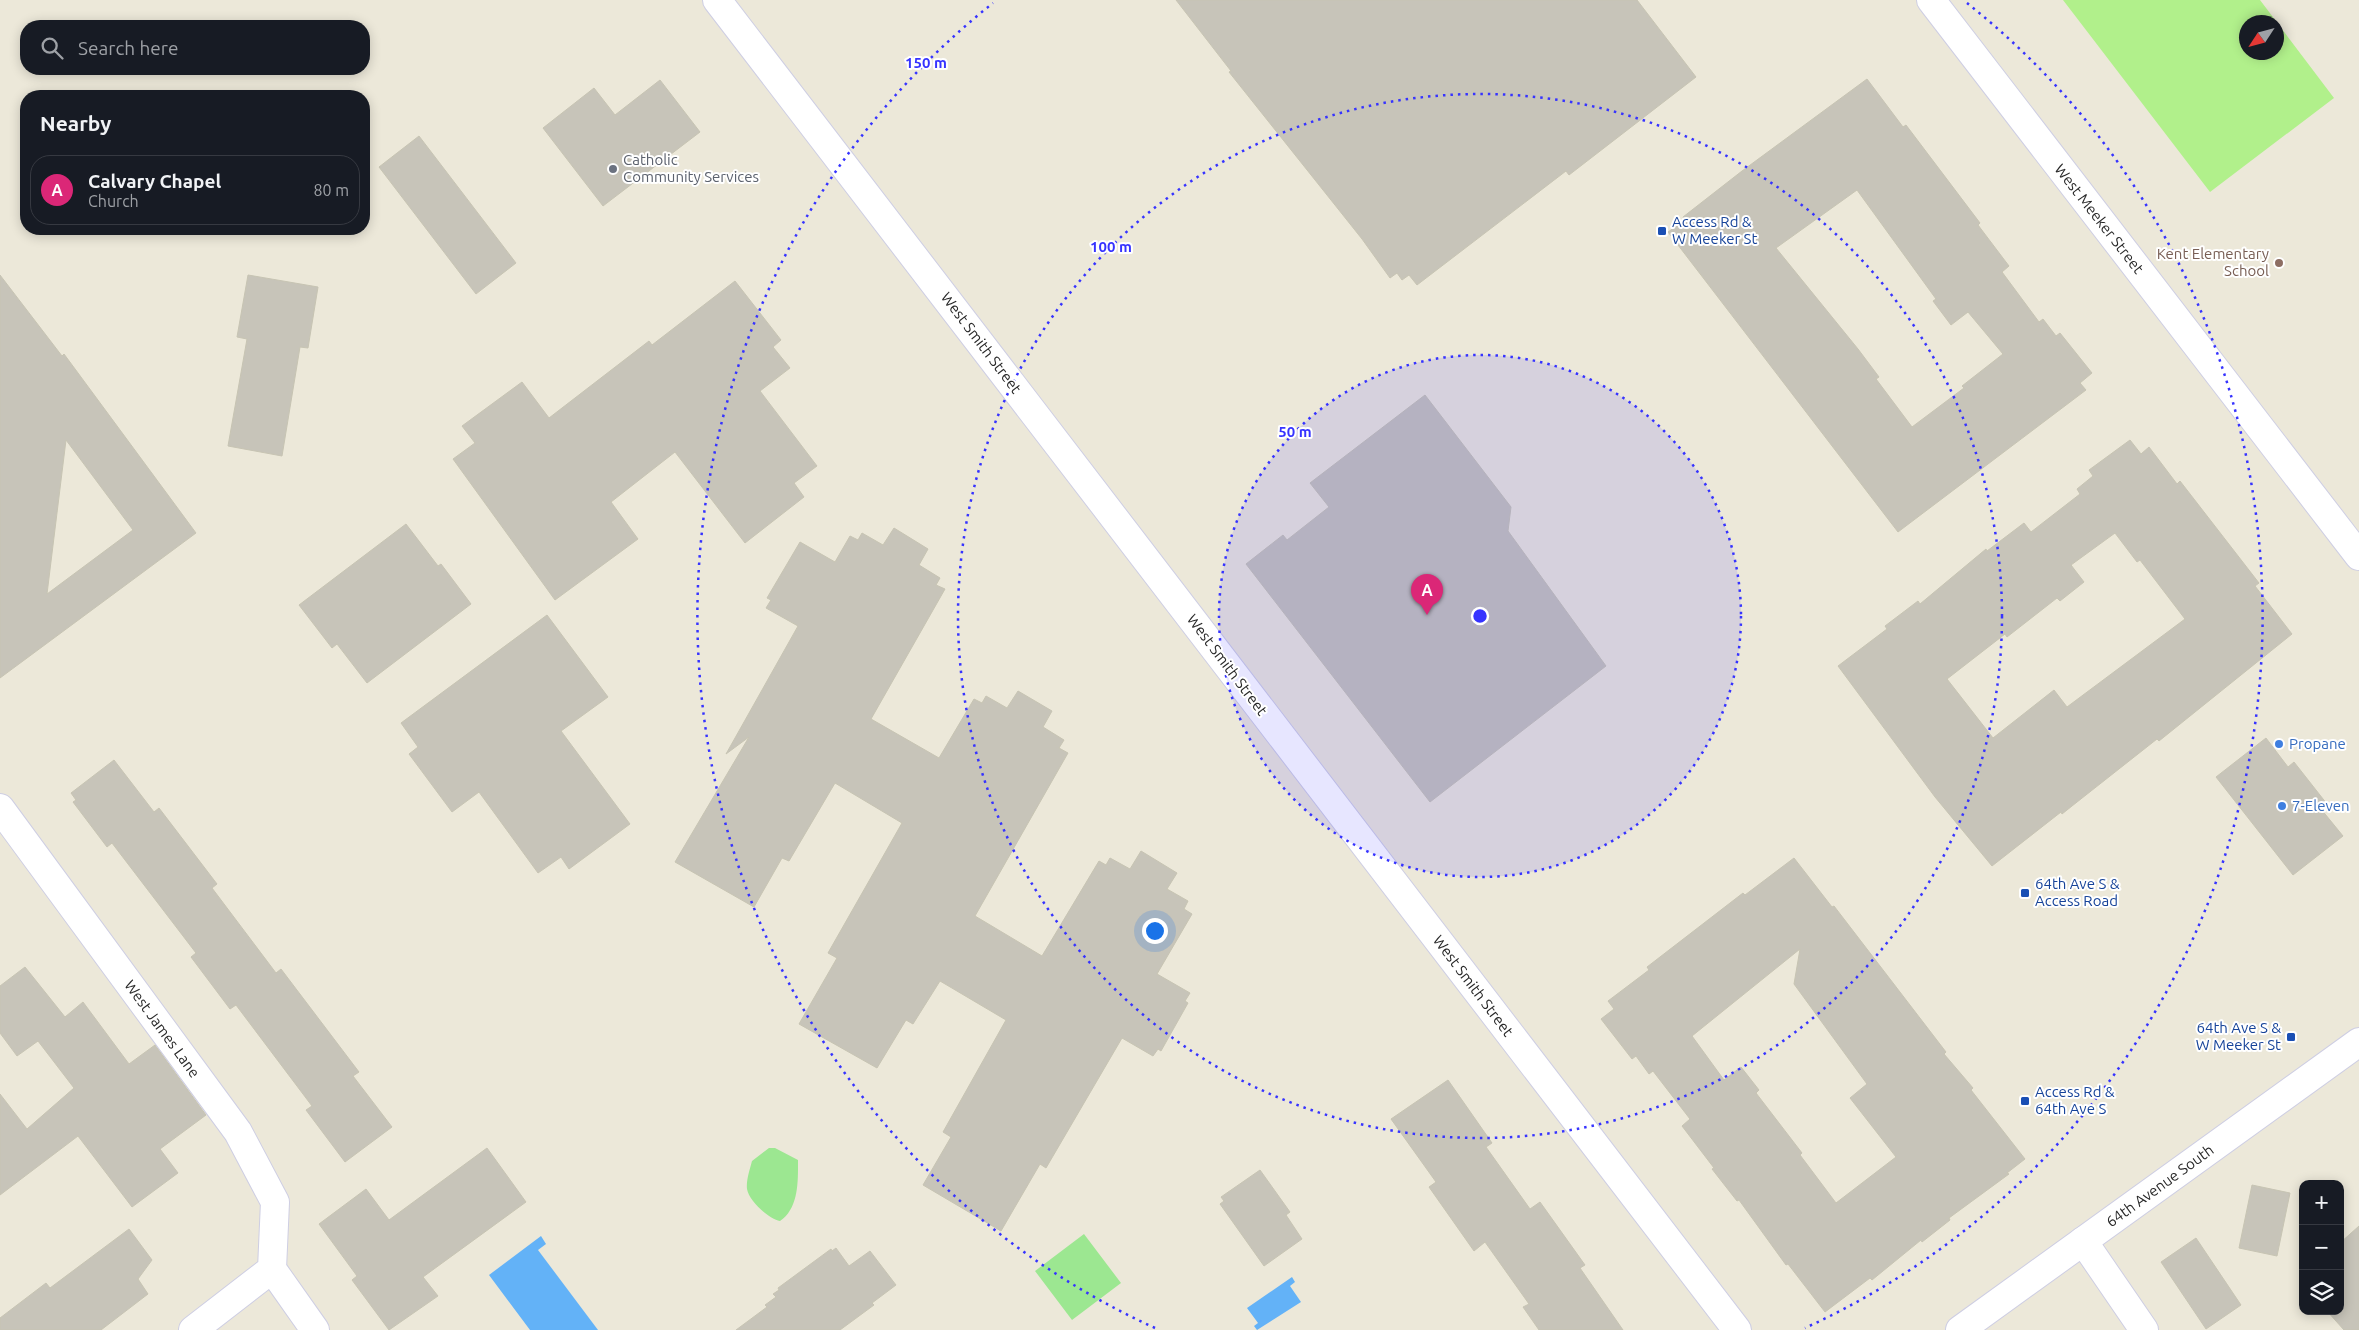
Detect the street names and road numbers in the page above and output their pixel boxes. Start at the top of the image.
street label: West Meeker Street [2051,161,2147,277]
street label: West Smith Street [938,289,1025,397]
street label: West Smith Street [1184,611,1271,719]
street label: West Smith Street [1430,932,1517,1040]
street label: West James Lane [121,977,203,1081]
street label: 64th Avenue South [2103,1141,2217,1230]

